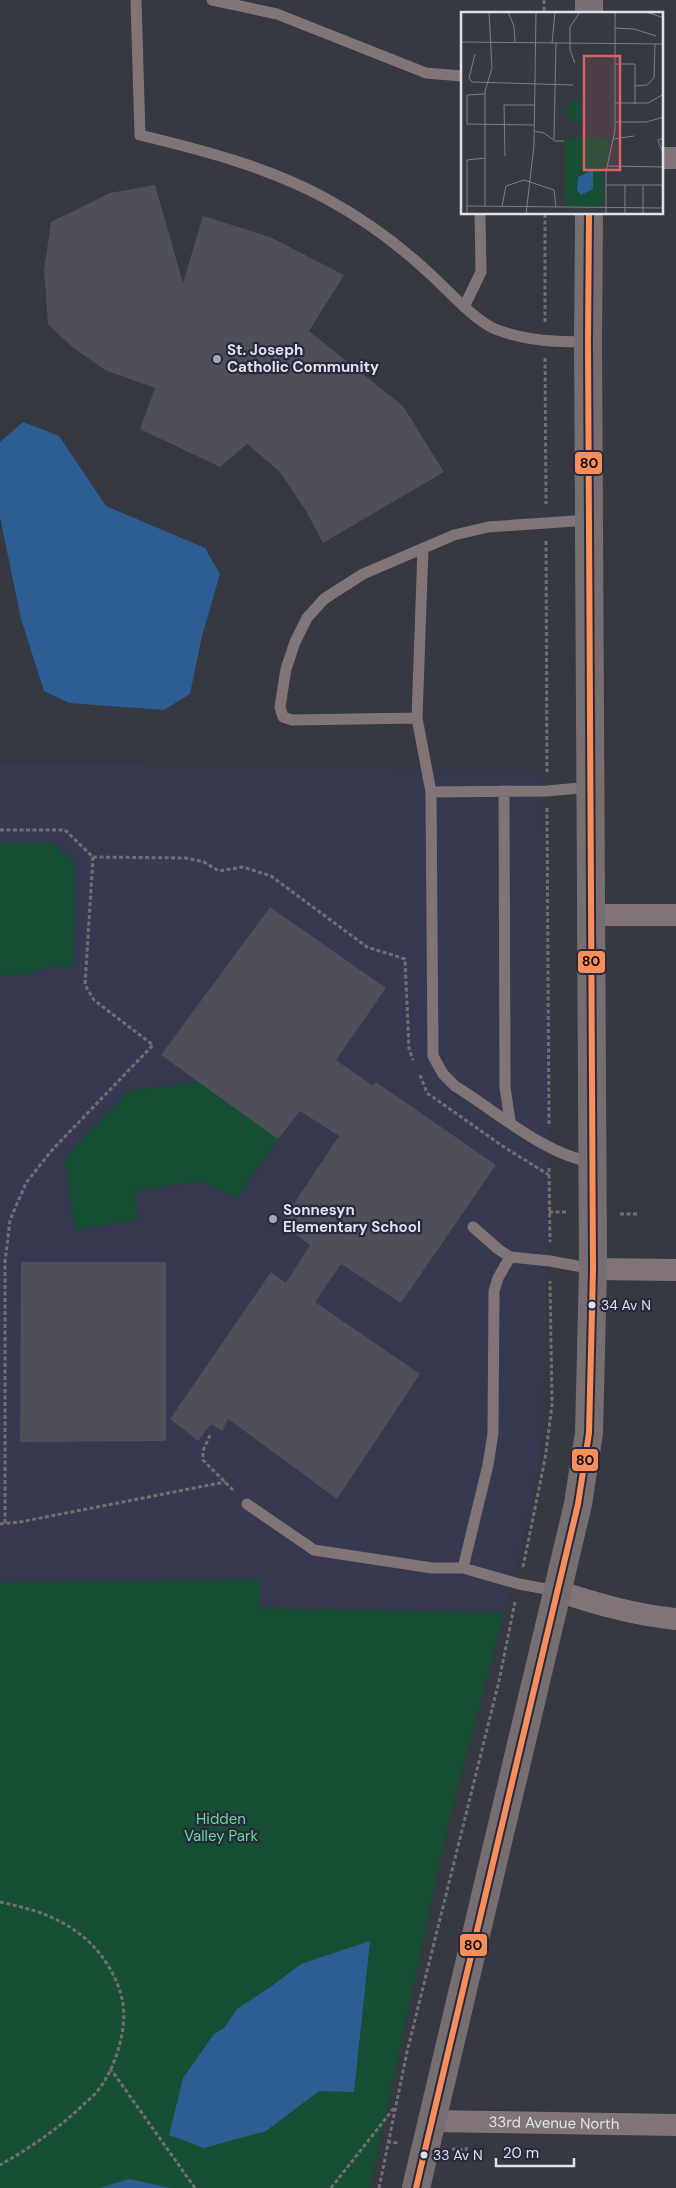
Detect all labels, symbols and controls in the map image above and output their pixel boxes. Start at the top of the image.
inset map [461,12,664,215]
place label: St. Joseph Catholic Community [227,340,379,377]
marker: St. Joseph Catholic Community [211,353,223,365]
line badge: 80 [574,451,603,475]
text: 80 [580,454,599,472]
line badge: 80 [577,950,606,974]
text: 80 [582,952,601,970]
place label: Sonnesyn Elementary School [283,1200,421,1237]
marker: Sonnesyn Elementary School [267,1213,279,1225]
place label: 34 Av N [601,1296,651,1314]
marker: 34 Av N [587,1300,597,1310]
line badge: 80 [571,1448,599,1472]
text: 80 [576,1451,595,1469]
park label: Hidden Valley Park [184,1809,259,1846]
line badge: 80 [459,1933,488,1957]
text: 80 [464,1936,483,1954]
street label: 33rd Avenue North [488,2112,620,2134]
scale bar [496,2136,574,2168]
text: 20 m [503,2143,539,2163]
place label: 33 Av N [433,2146,483,2164]
marker: 33 Av N [419,2150,429,2160]

